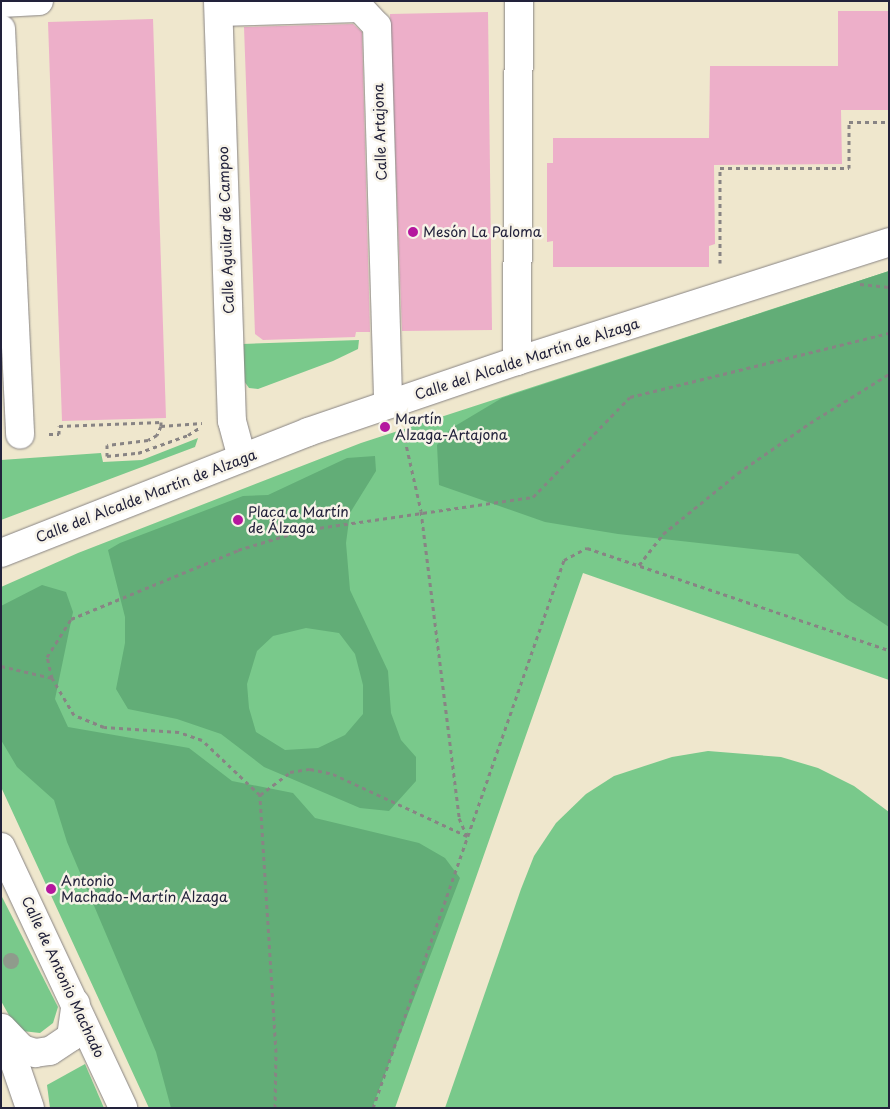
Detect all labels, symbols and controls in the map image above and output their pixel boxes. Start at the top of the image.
street label: Calle Artajona [370,83,390,181]
street label: Calle Aguilar de Campoo [215,146,237,314]
place label: Mesón La Paloma [423,224,542,240]
marker: Mesón La Paloma [407,226,419,238]
street label: Calle del Alcalde Martín de Alzaga [412,315,642,403]
place label: Martín Alzaga-Artajona [395,411,507,444]
marker: Martín Alzaga-Artajona [379,421,391,433]
street label: Calle del Alcalde Martín de Alzaga [33,446,259,546]
place label: Placa a Martín de Álzaga [248,504,350,536]
marker: Placa a Martín de Álzaga [232,514,244,526]
place label: Antonio Machado-Martín Alzaga [61,873,228,906]
marker: Antonio Machado-Martín Alzaga [45,883,57,895]
street label: Calle de Antonio Machado [18,893,108,1061]

